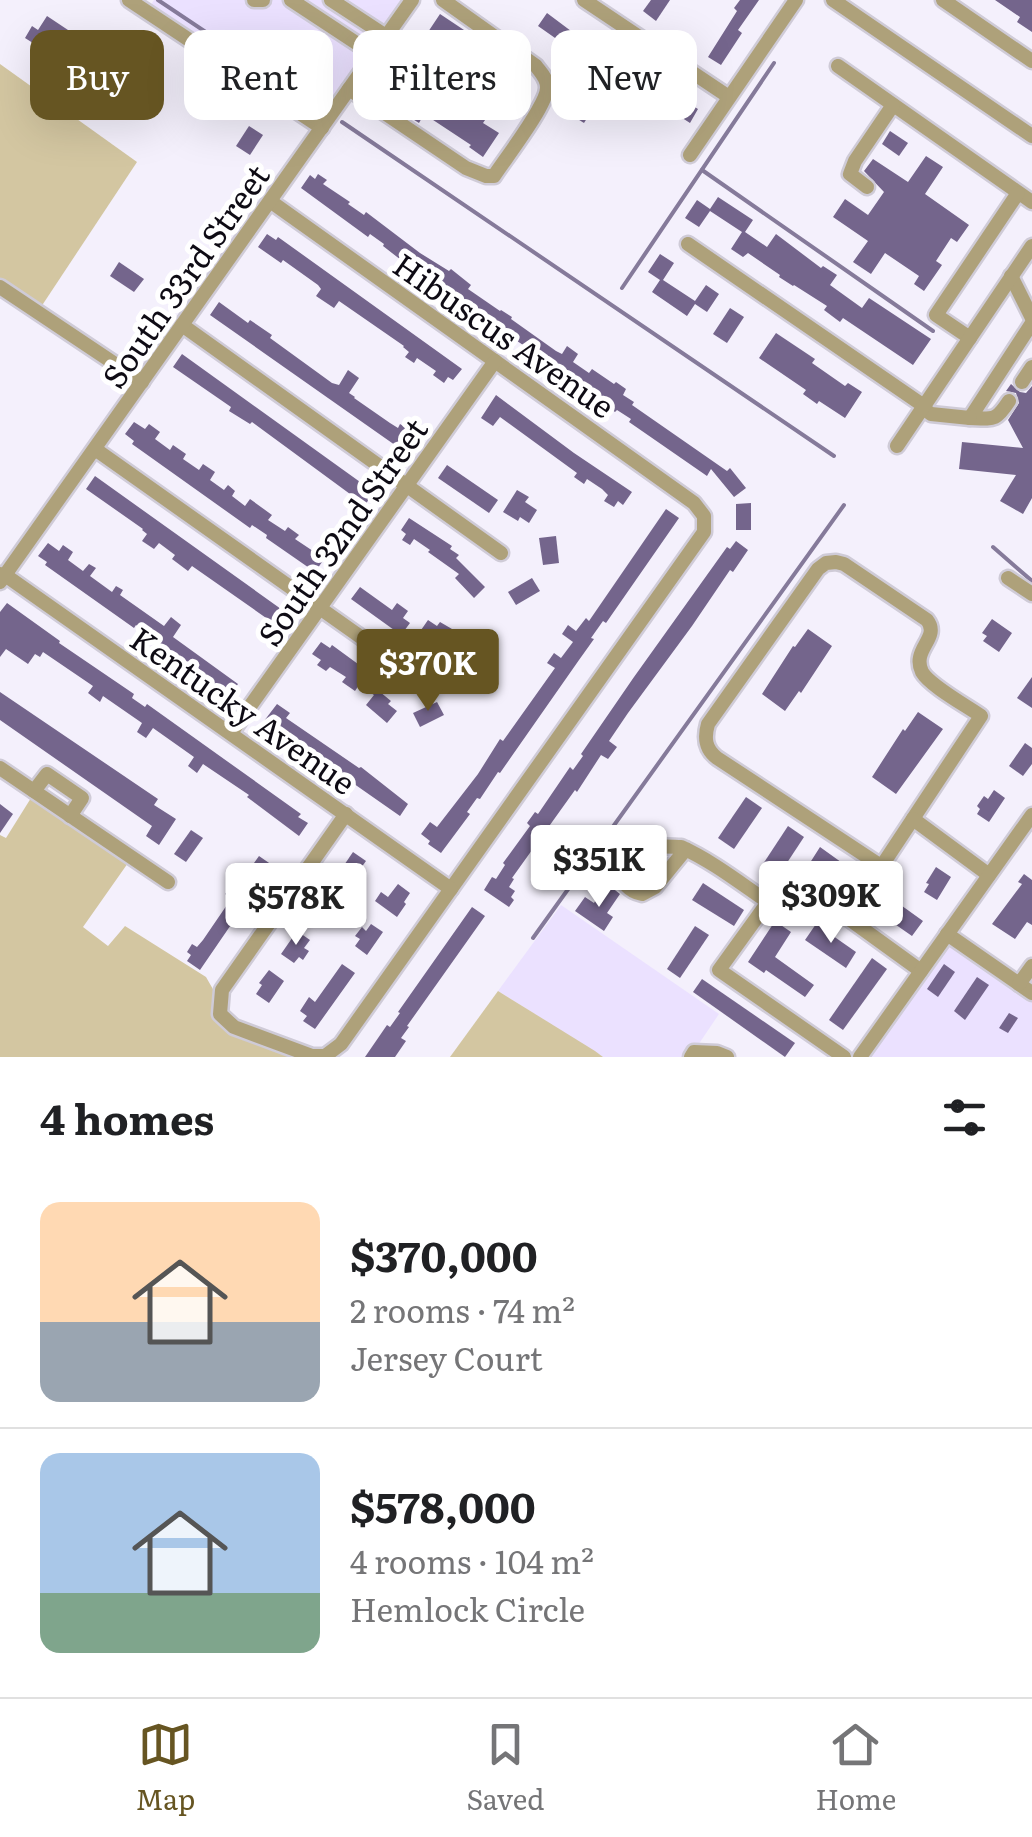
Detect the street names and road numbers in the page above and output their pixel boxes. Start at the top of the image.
street label: South 33rd Street [89,153,279,397]
street label: Hibuscus Avenue [385,240,625,428]
street label: South 32nd Street [244,407,438,655]
street label: Kentucky Avenue [122,613,366,805]

